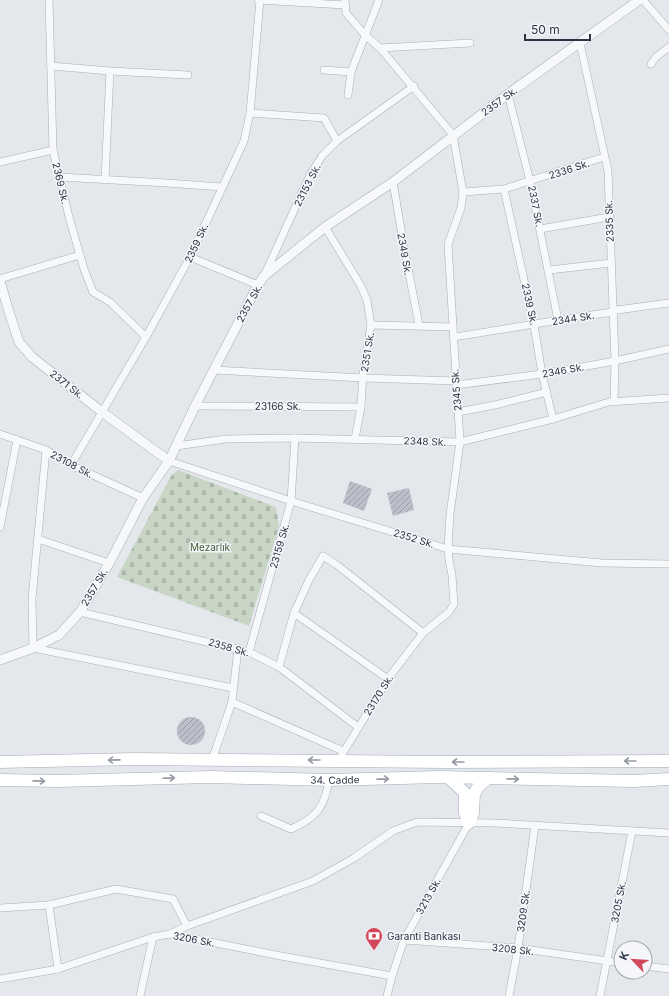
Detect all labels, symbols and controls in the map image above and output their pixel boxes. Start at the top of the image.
scale bar [525,16,590,42]
text: 50 m [531,22,560,37]
street label: 2357 Sk. [479,84,519,118]
street label: 2336 Sk. [547,157,591,181]
street label: 2369 Sk. [50,161,72,205]
street label: 23153 Sk. [291,162,323,208]
street label: 2337 Sk. [526,184,546,228]
street label: 2335 Sk. [602,200,616,242]
street label: 2359 Sk. [182,221,210,265]
street label: 2349 Sk. [395,232,415,276]
street label: 2357 Sk. [234,282,264,324]
street label: 2339 Sk. [520,282,540,326]
street label: 2344 Sk. [551,309,595,327]
street label: 2351 Sk. [358,331,376,373]
street label: 2346 Sk. [541,360,585,380]
street label: 2371 Sk. [48,367,86,401]
street label: 2345 Sk. [449,368,463,412]
street label: 23166 Sk. [255,400,301,412]
street label: 2348 Sk. [404,434,447,448]
street label: 23108 Sk. [49,448,95,480]
street label: 23159 Sk. [267,522,291,570]
street label: 2352 Sk. [392,526,436,550]
park label: Mezarlık [190,541,231,553]
street label: 2357 Sk. [78,566,110,608]
street label: 2358 Sk. [207,635,251,659]
street label: 23170 Sk. [361,672,395,718]
one-way arrow [108,756,121,764]
one-way arrow [308,756,321,764]
one-way arrow [624,757,637,765]
one-way arrow [452,758,465,766]
street label: 34. Cadde [310,773,360,786]
one-way arrow [162,774,175,782]
one-way arrow [376,775,389,783]
one-way arrow [506,775,519,782]
one-way arrow [32,777,45,785]
street label: 3213 Sk. [413,875,443,916]
street label: 3205 Sk. [608,880,628,924]
street label: 3209 Sk. [514,889,532,933]
bank icon: Garanti Bankası [364,926,384,951]
street label: 3206 Sk. [172,929,216,949]
place label: Garanti Bankası [387,930,461,942]
north arrow [613,940,653,980]
street label: 3208 Sk. [491,941,535,957]
text: K [616,949,632,962]

